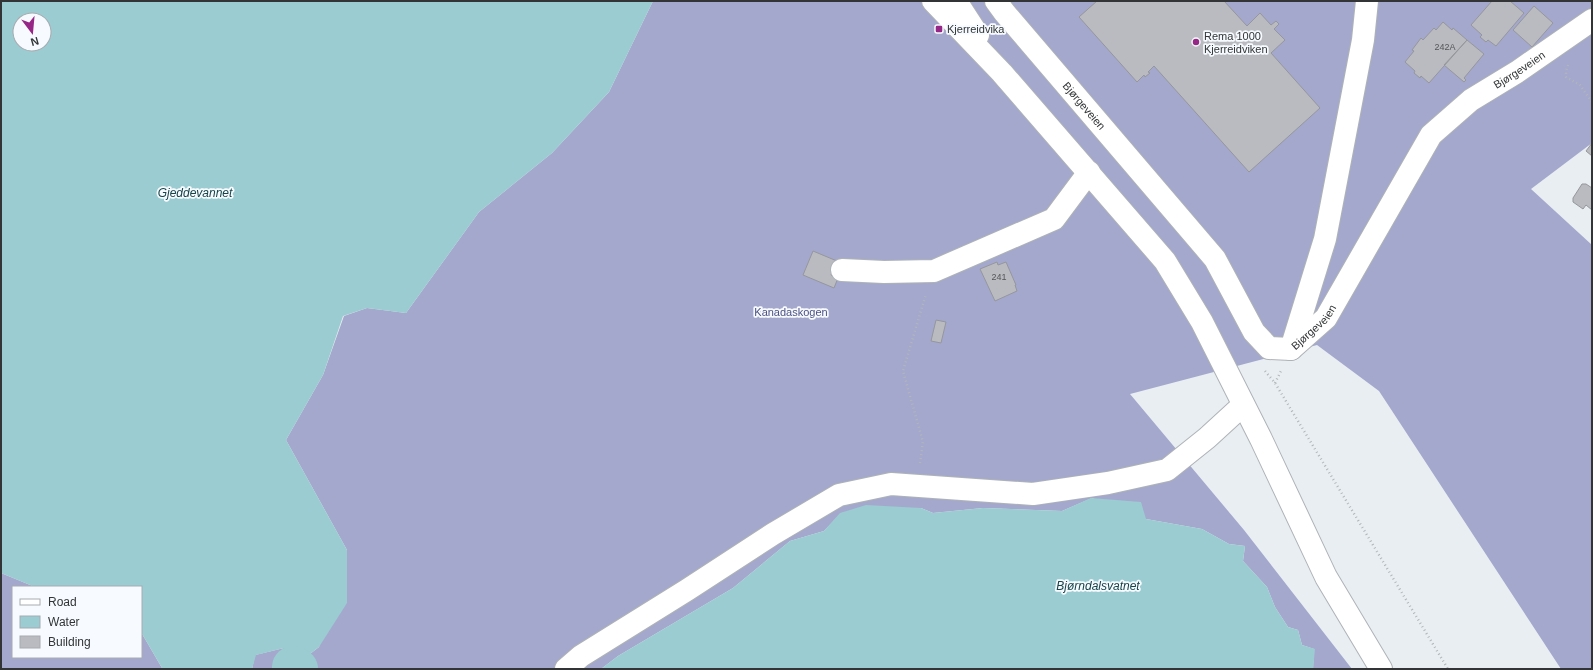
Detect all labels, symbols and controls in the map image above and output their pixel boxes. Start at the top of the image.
north arrow [12,12,52,52]
place label: Kjerreidvika [947,23,1005,35]
marker: Kjerreidvika [934,24,944,34]
place label: Rema 1000 Kjerreidviken [1204,30,1268,55]
text: N [29,35,40,48]
marker: Rema 1000 Kjerreidviken [1191,37,1201,47]
house number: 242A [1434,42,1456,52]
street label: Bjørgeveien [1491,49,1547,91]
street label: Bjørgeveien [1060,80,1108,132]
water label: Gjeddevannet [158,186,233,200]
house number: 241 [991,272,1007,282]
street label: Bjørgeveien [1289,302,1338,352]
park label: Kanadaskogen [754,306,828,318]
water label: Bjørndalsvatnet [1056,579,1140,593]
legend [12,586,142,658]
text: Road [48,595,77,609]
text: Water [48,615,80,629]
text: Building [48,635,91,649]

